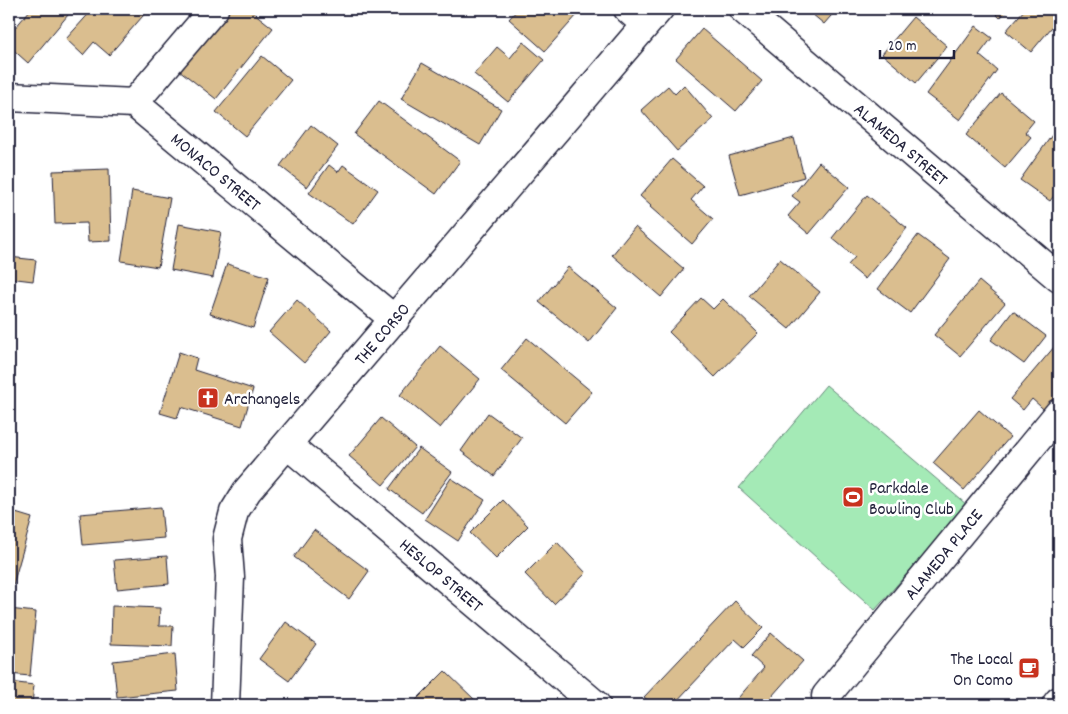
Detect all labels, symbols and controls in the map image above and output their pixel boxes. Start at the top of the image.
scale bar [880,28,954,60]
text: 20 m [888,36,916,58]
street label: ALAMEDA STREET [847,98,952,193]
street label: MONACO STREET [164,128,265,218]
street label: THE CORSO [350,298,417,372]
church icon: Archangels [196,386,220,410]
place label: Archangels [224,388,300,413]
place label: Parkdale Bowling Club [869,477,954,523]
sports icon: Parkdale Bowling Club [841,485,865,509]
street label: ALAMEDA PLACE [900,505,990,607]
street label: HESLOP STREET [393,534,487,619]
place label: The Local On Como [950,648,1014,694]
cafe icon: The Local On Como [1017,656,1041,680]

